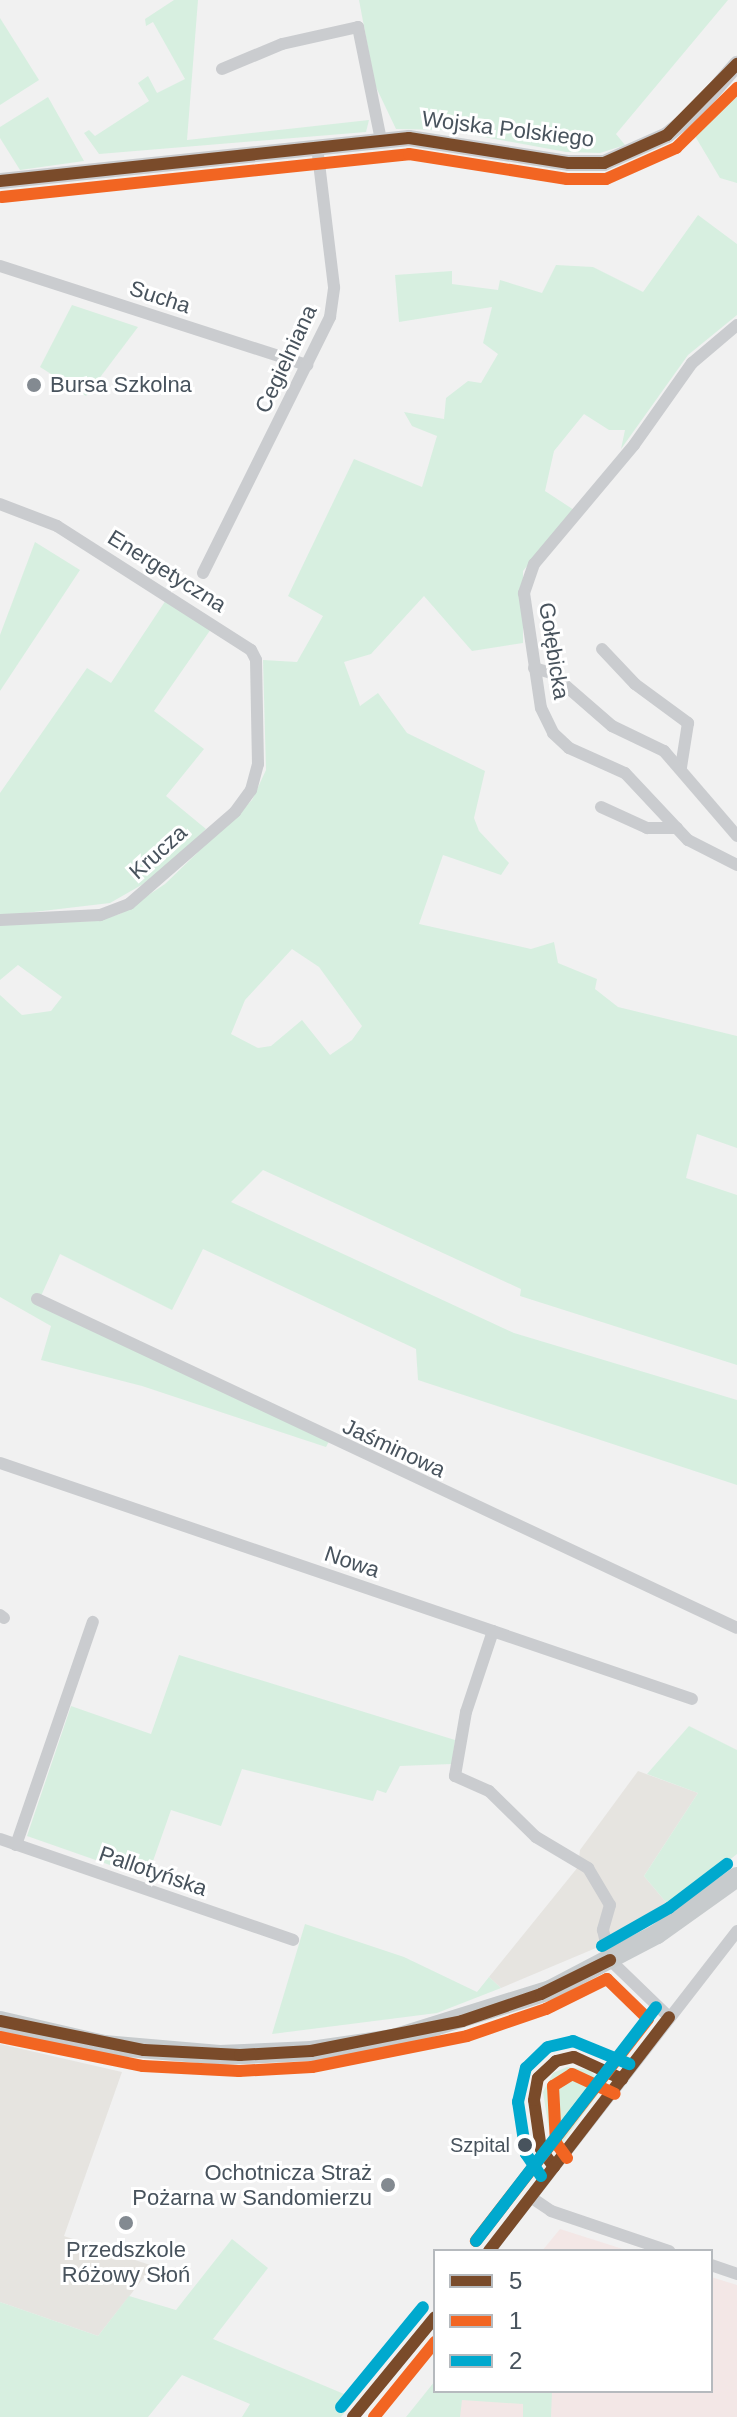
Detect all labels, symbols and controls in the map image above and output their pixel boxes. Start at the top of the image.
street label: Wojska Polskiego [420,105,596,153]
street label: Sucha [126,275,194,319]
street label: Cegielniana [249,301,323,417]
place label: Bursa Szkolna [50,372,192,398]
marker: Bursa Szkolna [25,376,43,394]
street label: Energetyczna [103,524,231,618]
street label: Gołębicka [533,601,575,701]
street label: Krucza [124,819,192,885]
street label: Jaśminowa [339,1413,449,1483]
street label: Nowa [321,1540,383,1584]
street label: Pallotyńska [96,1840,210,1902]
place label: Szpital [450,2133,510,2157]
marker: Szpital [517,2137,533,2153]
place label: Ochotnicza Straż Pożarna w Sandomierzu [132,2159,372,2210]
marker: Ochotnicza Straż Pożarna w Sandomierzu [379,2176,397,2194]
marker: Przedszkole Różowy Słoń [117,2214,135,2232]
place label: Przedszkole Różowy Słoń [62,2236,190,2288]
legend [433,2249,713,2393]
text: 5 [509,2267,522,2294]
text: 1 [509,2307,522,2334]
text: 2 [509,2347,522,2374]

